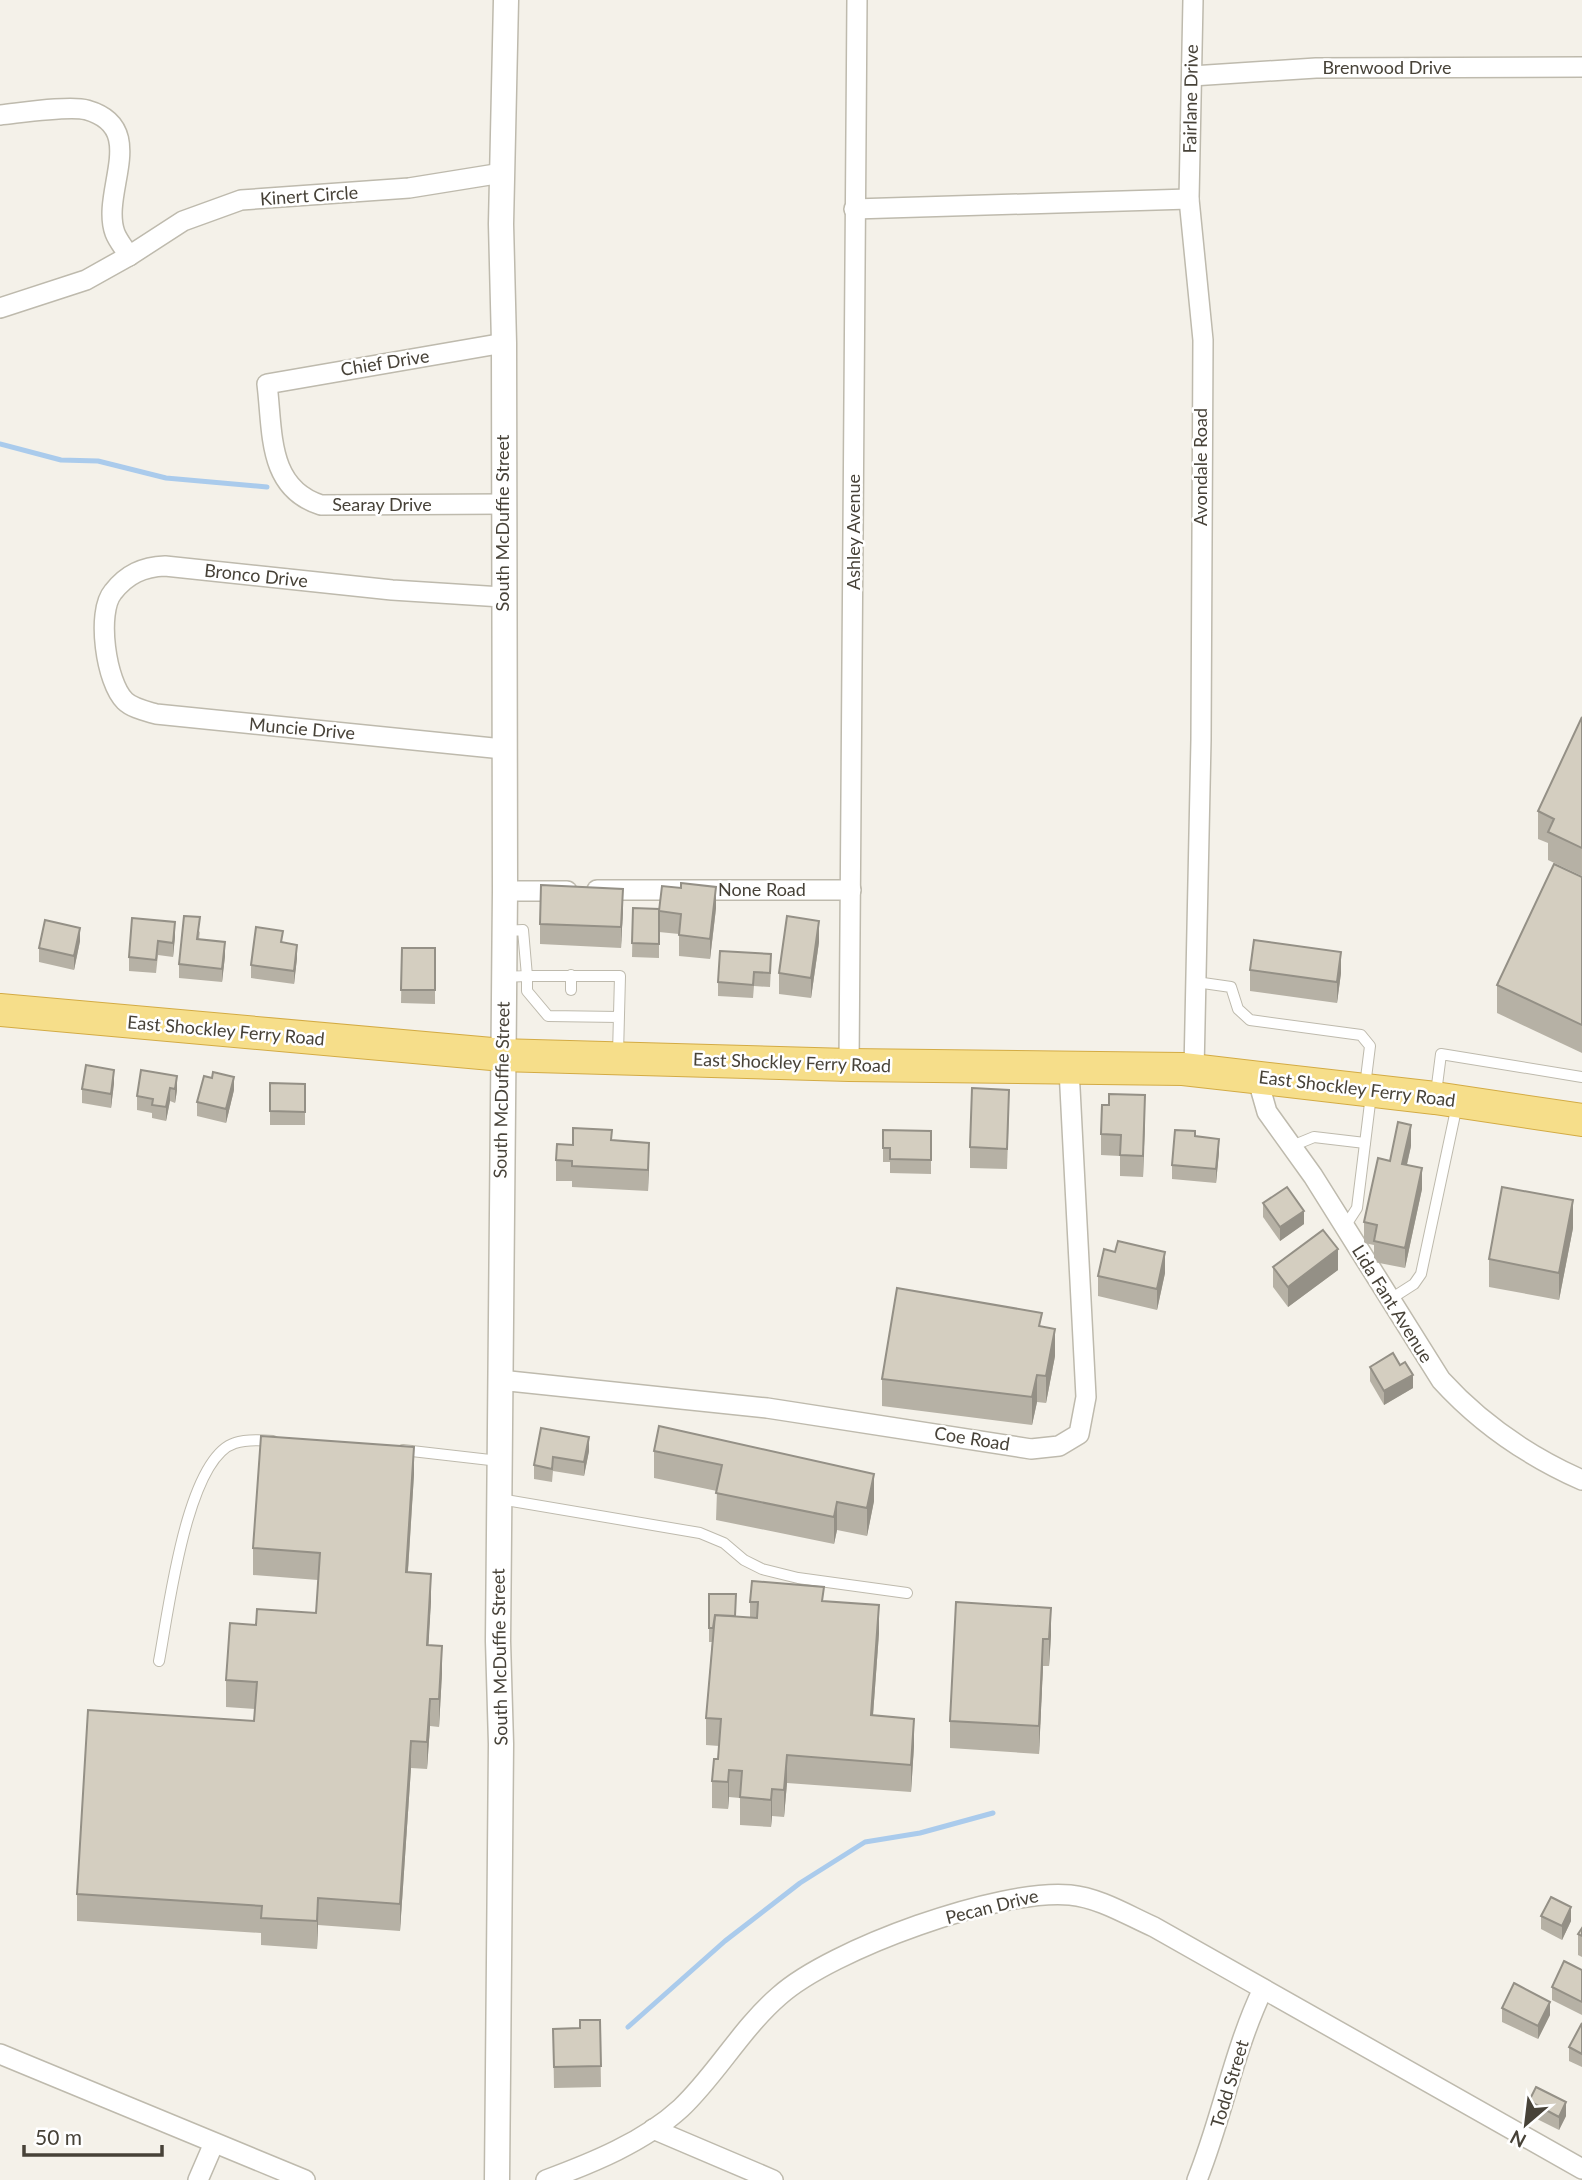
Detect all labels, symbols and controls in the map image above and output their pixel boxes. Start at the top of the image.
street label: Fairlane Drive [1178,44,1202,154]
street label: Brenwood Drive [1322,56,1452,78]
street label: Kinert Circle [259,181,359,209]
street label: Chief Drive [339,344,431,380]
street label: Avondale Road [1189,408,1211,526]
street label: South McDuffie Street [491,434,513,612]
street label: Ashley Avenue [842,474,864,590]
street label: Searay Drive [332,493,432,515]
street label: Bronco Drive [203,559,309,591]
street label: Muncie Drive [248,712,356,744]
street label: None Road [718,878,806,900]
street label: South McDuffie Street [488,1001,514,1179]
street label: East Shockley Ferry Road [126,1010,326,1050]
street label: East Shockley Ferry Road [693,1048,891,1076]
street label: East Shockley Ferry Road [1258,1065,1457,1111]
street label: Lida Fant Avenue [1348,1240,1438,1367]
street label: Coe Road [933,1421,1011,1455]
street label: South McDuffie Street [486,1568,512,1746]
street label: Pecan Drive [943,1884,1040,1928]
street label: Todd Street [1205,2037,1253,2130]
north arrow [1491,2089,1561,2159]
scale bar [24,2114,163,2158]
text: 50 m [35,2124,82,2149]
text: N [1506,2126,1530,2153]

